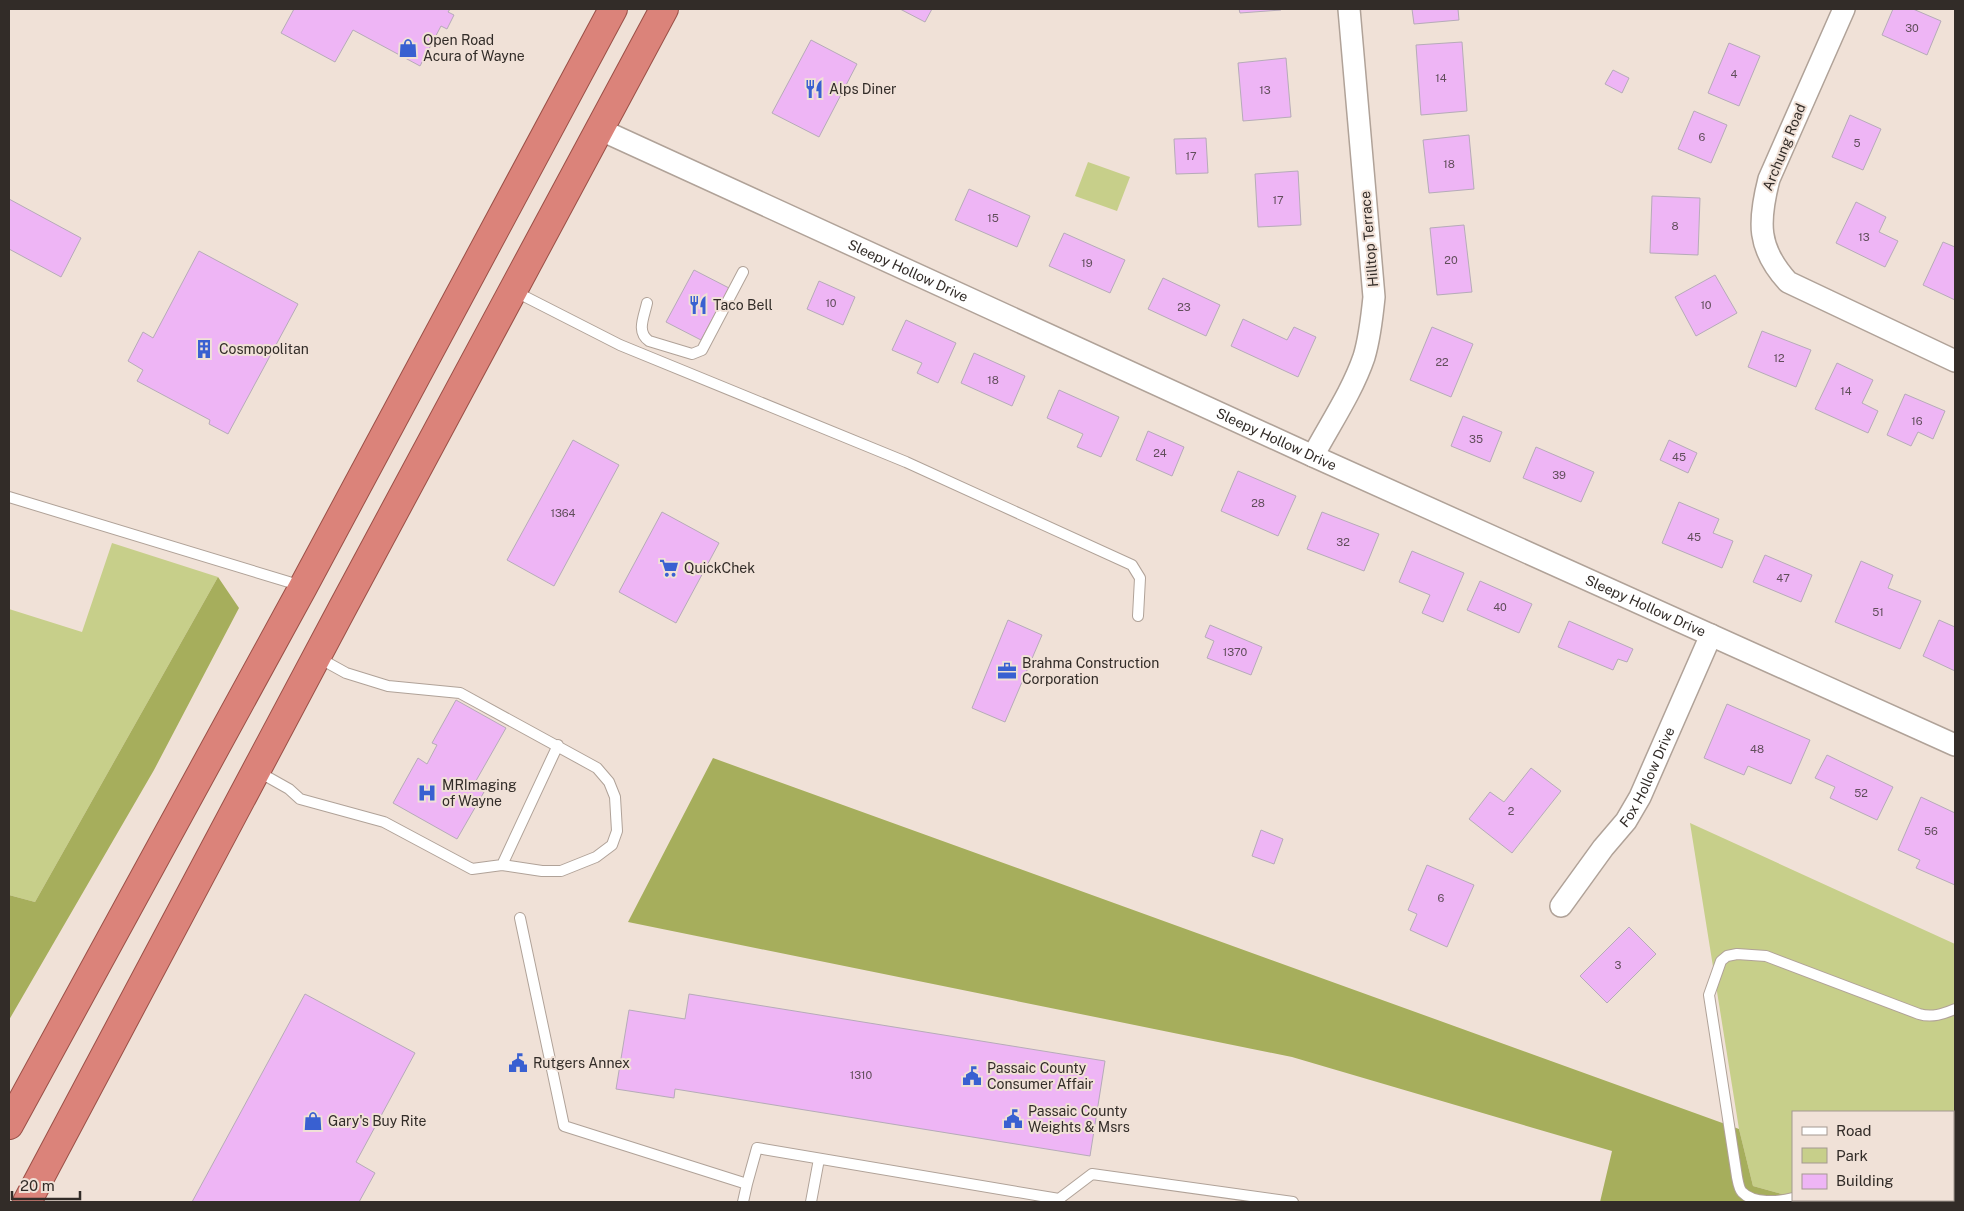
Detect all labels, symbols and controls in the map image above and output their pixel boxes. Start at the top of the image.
house number: 30 [1905,22,1919,34]
place label: Open Road Acura of Wayne [423,32,525,64]
shop icon: Open Road Acura of Wayne [397,37,419,59]
house number: 4 [1731,68,1738,80]
house number: 14 [1435,72,1447,84]
restaurant icon: Alps Diner [803,78,825,100]
place label: Alps Diner [829,81,897,97]
house number: 13 [1259,84,1271,96]
street label: Archung Road [1759,101,1809,193]
house number: 6 [1699,131,1706,143]
house number: 5 [1853,137,1861,149]
house number: 17 [1185,150,1197,162]
house number: 18 [1443,158,1455,170]
street label: Hilltop Terrace [1357,190,1381,288]
house number: 17 [1272,194,1284,206]
house number: 15 [987,212,999,224]
house number: 8 [1671,220,1679,232]
house number: 13 [1858,231,1870,243]
street label: Sleepy Hollow Drive [846,236,971,305]
house number: 20 [1444,254,1458,266]
house number: 19 [1081,257,1093,269]
restaurant icon: Taco Bell [687,294,709,316]
place label: Taco Bell [713,297,773,313]
house number: 10 [825,297,837,309]
house number: 10 [1700,299,1712,311]
house number: 23 [1177,301,1191,313]
building icon: Cosmopolitan [193,338,215,360]
place label: Cosmopolitan [219,341,309,357]
house number: 12 [1773,352,1785,364]
house number: 22 [1435,356,1449,368]
house number: 18 [987,374,999,386]
house number: 14 [1840,385,1852,397]
street label: Sleepy Hollow Drive [1214,405,1339,474]
house number: 16 [1911,415,1923,427]
house number: 35 [1469,433,1483,445]
house number: 24 [1153,447,1167,459]
house number: 45 [1672,451,1686,463]
house number: 39 [1552,469,1566,481]
house number: 28 [1251,497,1265,509]
house number: 1364 [550,507,576,519]
house number: 45 [1687,531,1701,543]
house number: 32 [1336,536,1350,548]
supermarket icon: QuickChek [658,557,680,579]
place label: QuickChek [684,560,755,576]
street label: Sleepy Hollow Drive [1583,572,1708,640]
house number: 47 [1776,572,1790,584]
house number: 40 [1493,601,1507,613]
house number: 51 [1872,606,1884,618]
house number: 1370 [1223,646,1247,658]
place label: Brahma Construction Corporation [1022,655,1159,687]
office icon: Brahma Construction Corporation [996,660,1018,682]
street label: Fox Hollow Drive [1616,724,1678,830]
house number: 48 [1750,743,1764,755]
place label: MRImaging of Wayne [442,777,517,809]
hospital icon: MRImaging of Wayne [416,782,438,804]
house number: 52 [1854,787,1868,799]
house number: 2 [1508,805,1515,817]
house number: 56 [1924,825,1938,837]
house number: 6 [1438,892,1445,904]
house number: 3 [1615,959,1622,971]
public building icon: Rutgers Annex [507,1052,529,1074]
place label: Rutgers Annex [533,1055,630,1071]
place label: Passaic County Consumer Affair [987,1060,1094,1092]
public building icon: Passaic County Consumer Affair [961,1065,983,1087]
house number: 1310 [850,1069,873,1081]
place label: Passaic County Weights & Msrs [1028,1103,1130,1135]
public building icon: Passaic County Weights & Msrs [1002,1108,1024,1130]
shop icon: Gary's Buy Rite [302,1110,324,1132]
legend [1792,1111,1954,1201]
place label: Gary's Buy Rite [328,1113,427,1129]
text: Road [1836,1122,1872,1139]
text: Park [1836,1147,1868,1164]
scale bar [12,1168,80,1200]
text: Building [1836,1172,1894,1189]
text: 20 m [20,1177,55,1194]

